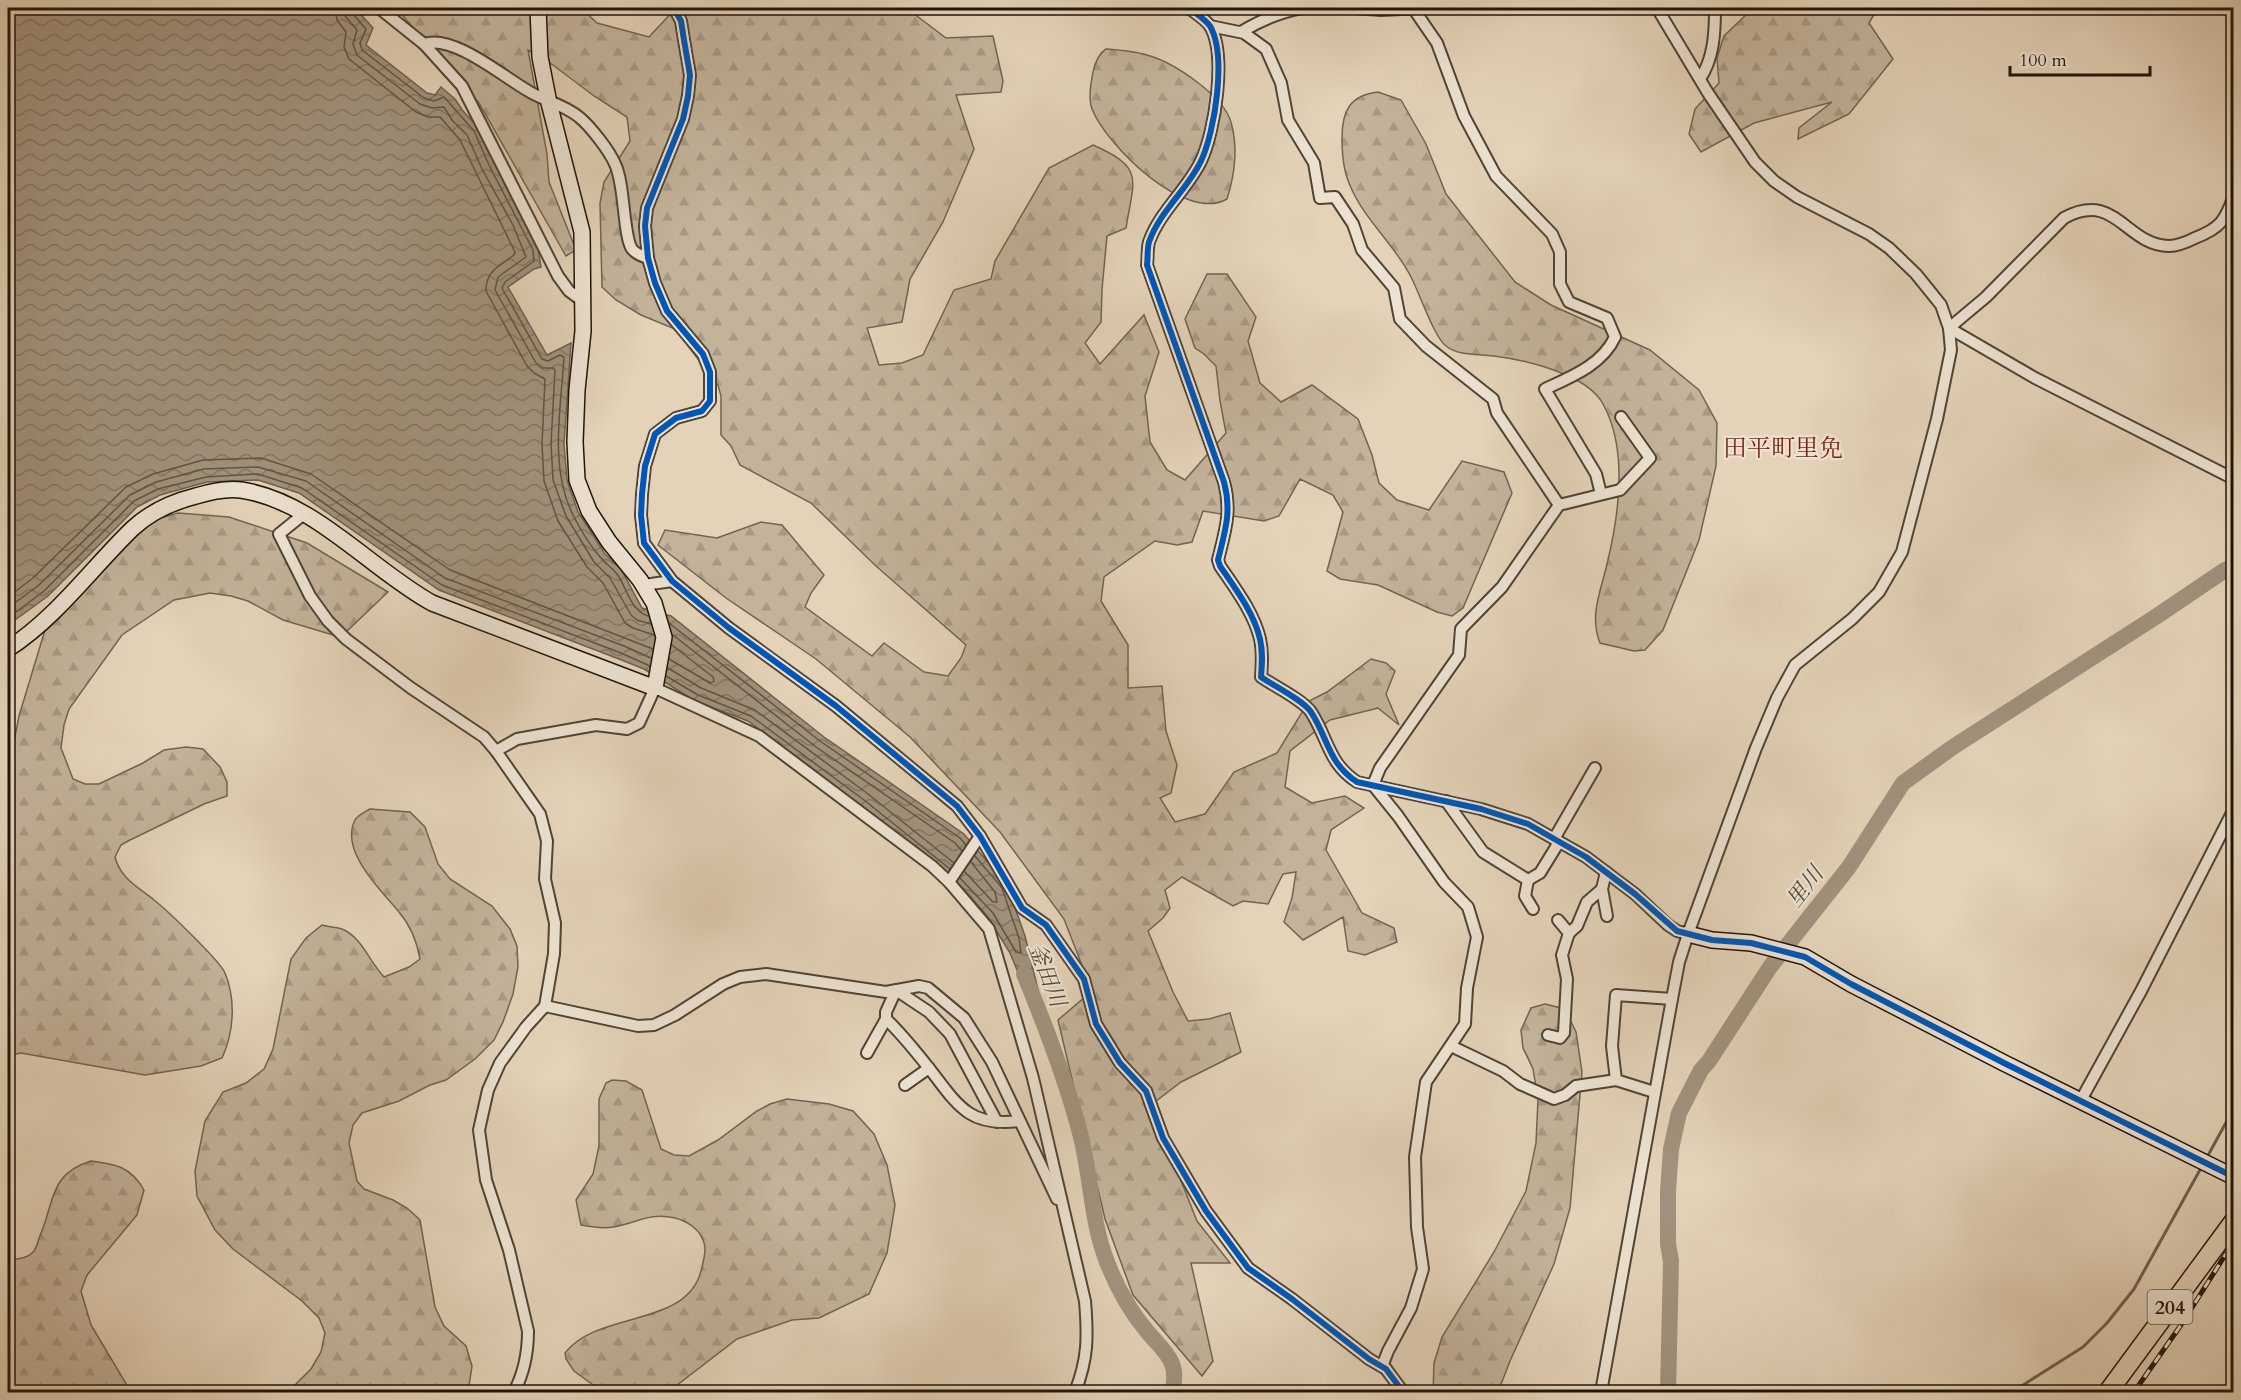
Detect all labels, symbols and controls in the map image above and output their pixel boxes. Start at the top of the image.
scale bar [2010,39,2150,77]
text: 100 m [2019,48,2067,73]
district label: 田平町里免 [1723,432,1843,465]
water label: 里川 [1780,859,1832,914]
water label: 釜田川 [1021,939,1074,1013]
road number: 204 [2148,1290,2192,1324]

